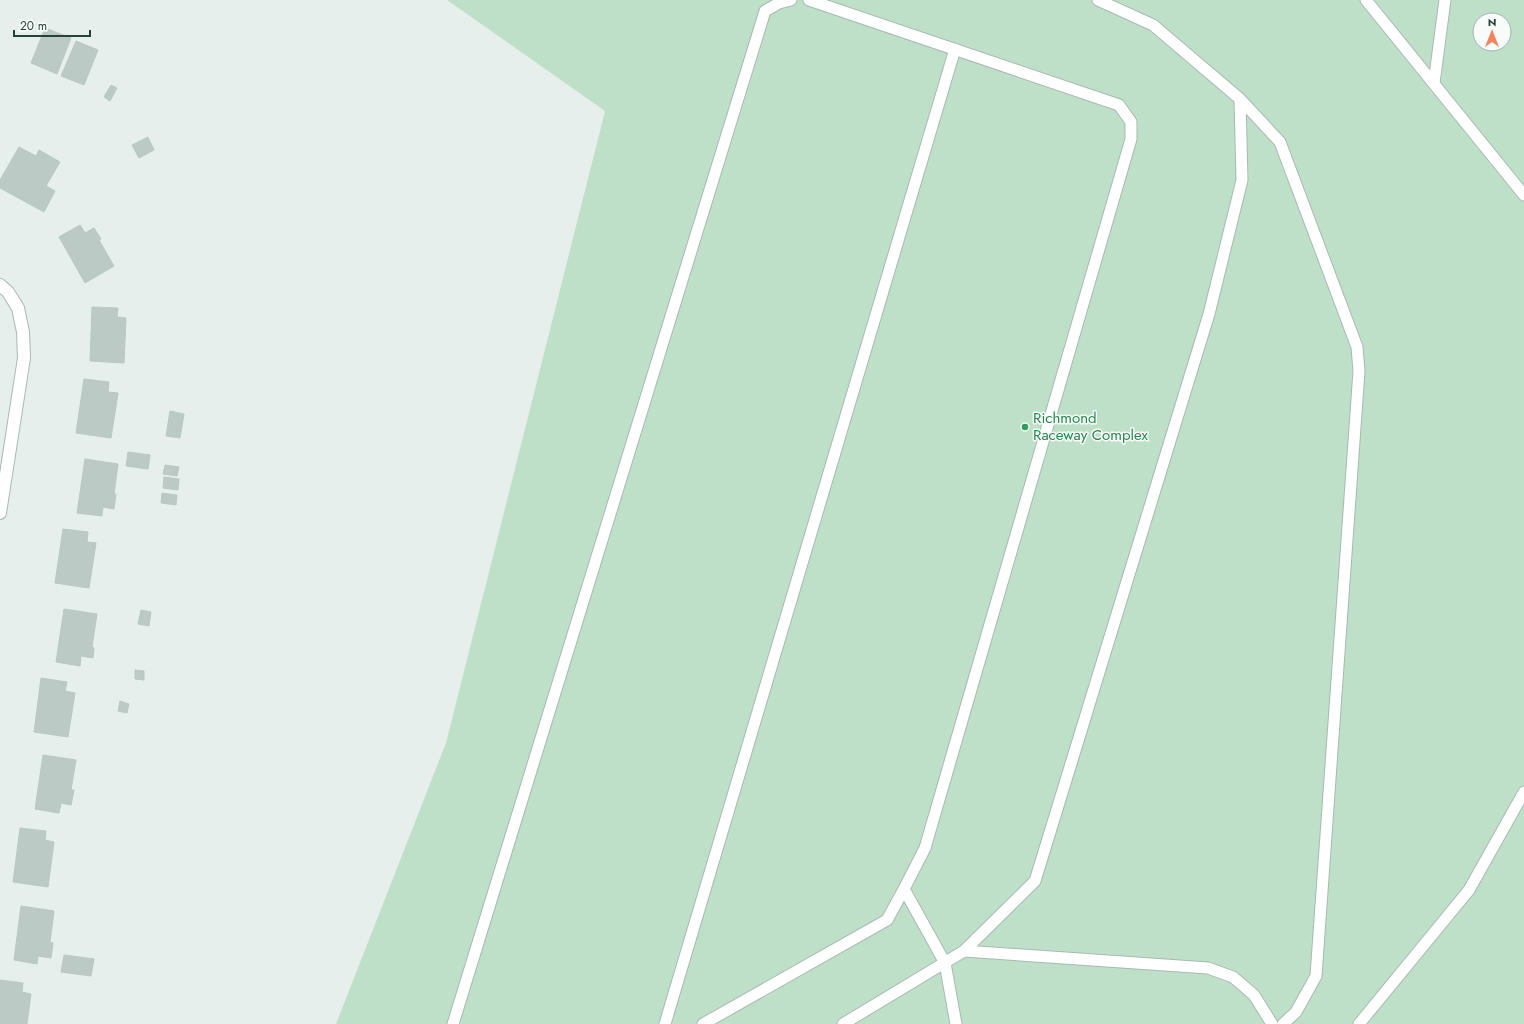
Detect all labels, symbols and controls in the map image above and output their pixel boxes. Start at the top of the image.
scale bar [14,12,90,38]
north arrow [1472,12,1512,52]
text: N [1488,14,1496,30]
text: 20 m [20,17,47,35]
place label: Richmond Raceway Complex [1033,407,1148,446]
marker: Richmond Raceway Complex [1020,422,1030,432]

